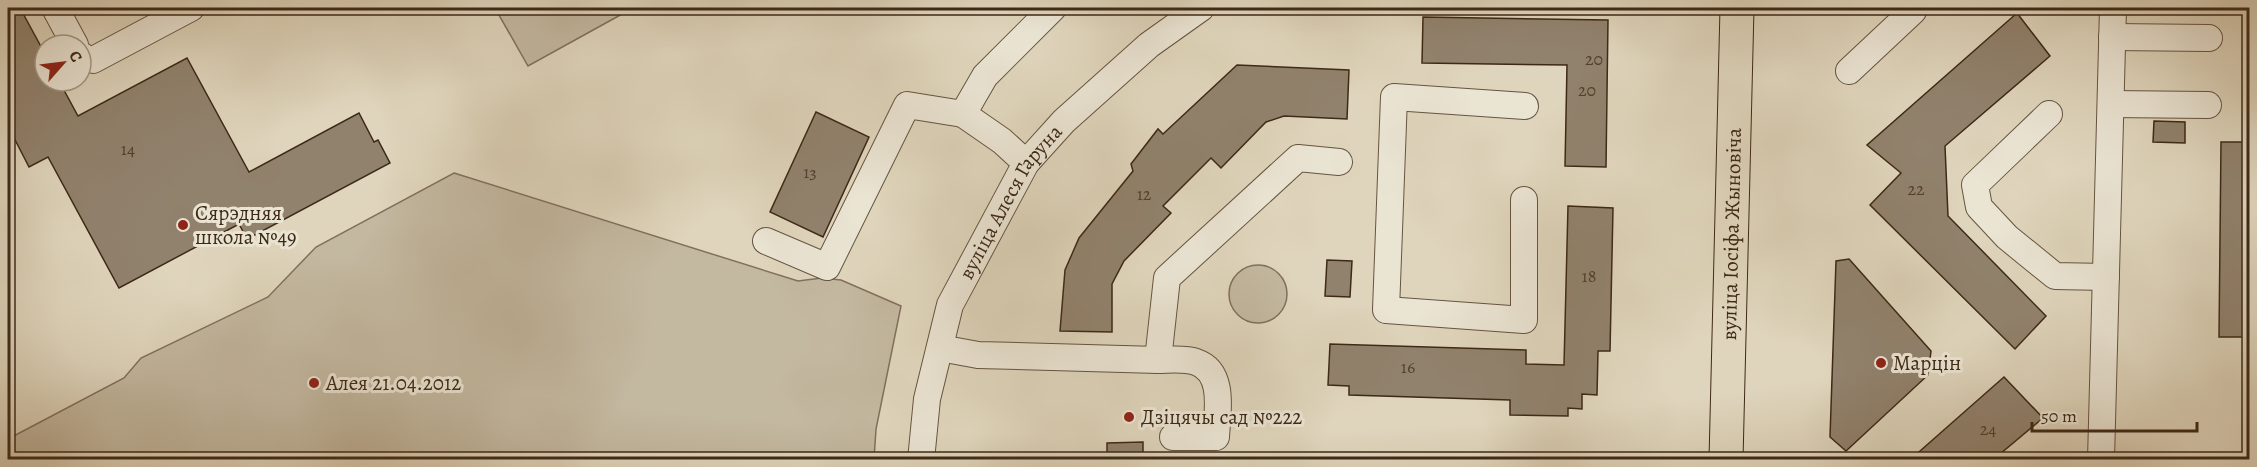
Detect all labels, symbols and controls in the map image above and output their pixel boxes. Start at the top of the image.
north arrow [33,33,93,93]
text: С [63,47,87,66]
house number: 20 [1585,47,1603,71]
house number: 20 [1578,78,1596,102]
street label: вуліца Алеся Гаруна [952,118,1069,284]
street label: вуліца Іосіфа Жыновіча [1715,127,1748,341]
house number: 14 [121,137,135,161]
house number: 13 [803,160,817,184]
house number: 22 [1907,177,1925,201]
house number: 12 [1137,182,1152,206]
place label: Сярэдняя школа №49 [195,199,297,251]
marker: Сярэдняя школа №49 [176,218,190,232]
house number: 18 [1582,264,1596,288]
place label: Марцін [1893,349,1961,377]
house number: 16 [1401,355,1415,379]
marker: Марцін [1874,356,1888,370]
place label: Алея 21.04.2012 [325,369,461,397]
marker: Алея 21.04.2012 [307,376,321,390]
scale bar [2032,395,2197,433]
place label: Дзіцячы сад №222 [1141,403,1302,431]
text: 50 m [2041,404,2077,428]
marker: Дзіцячы сад №222 [1122,410,1136,424]
house number: 24 [1980,417,1996,441]

